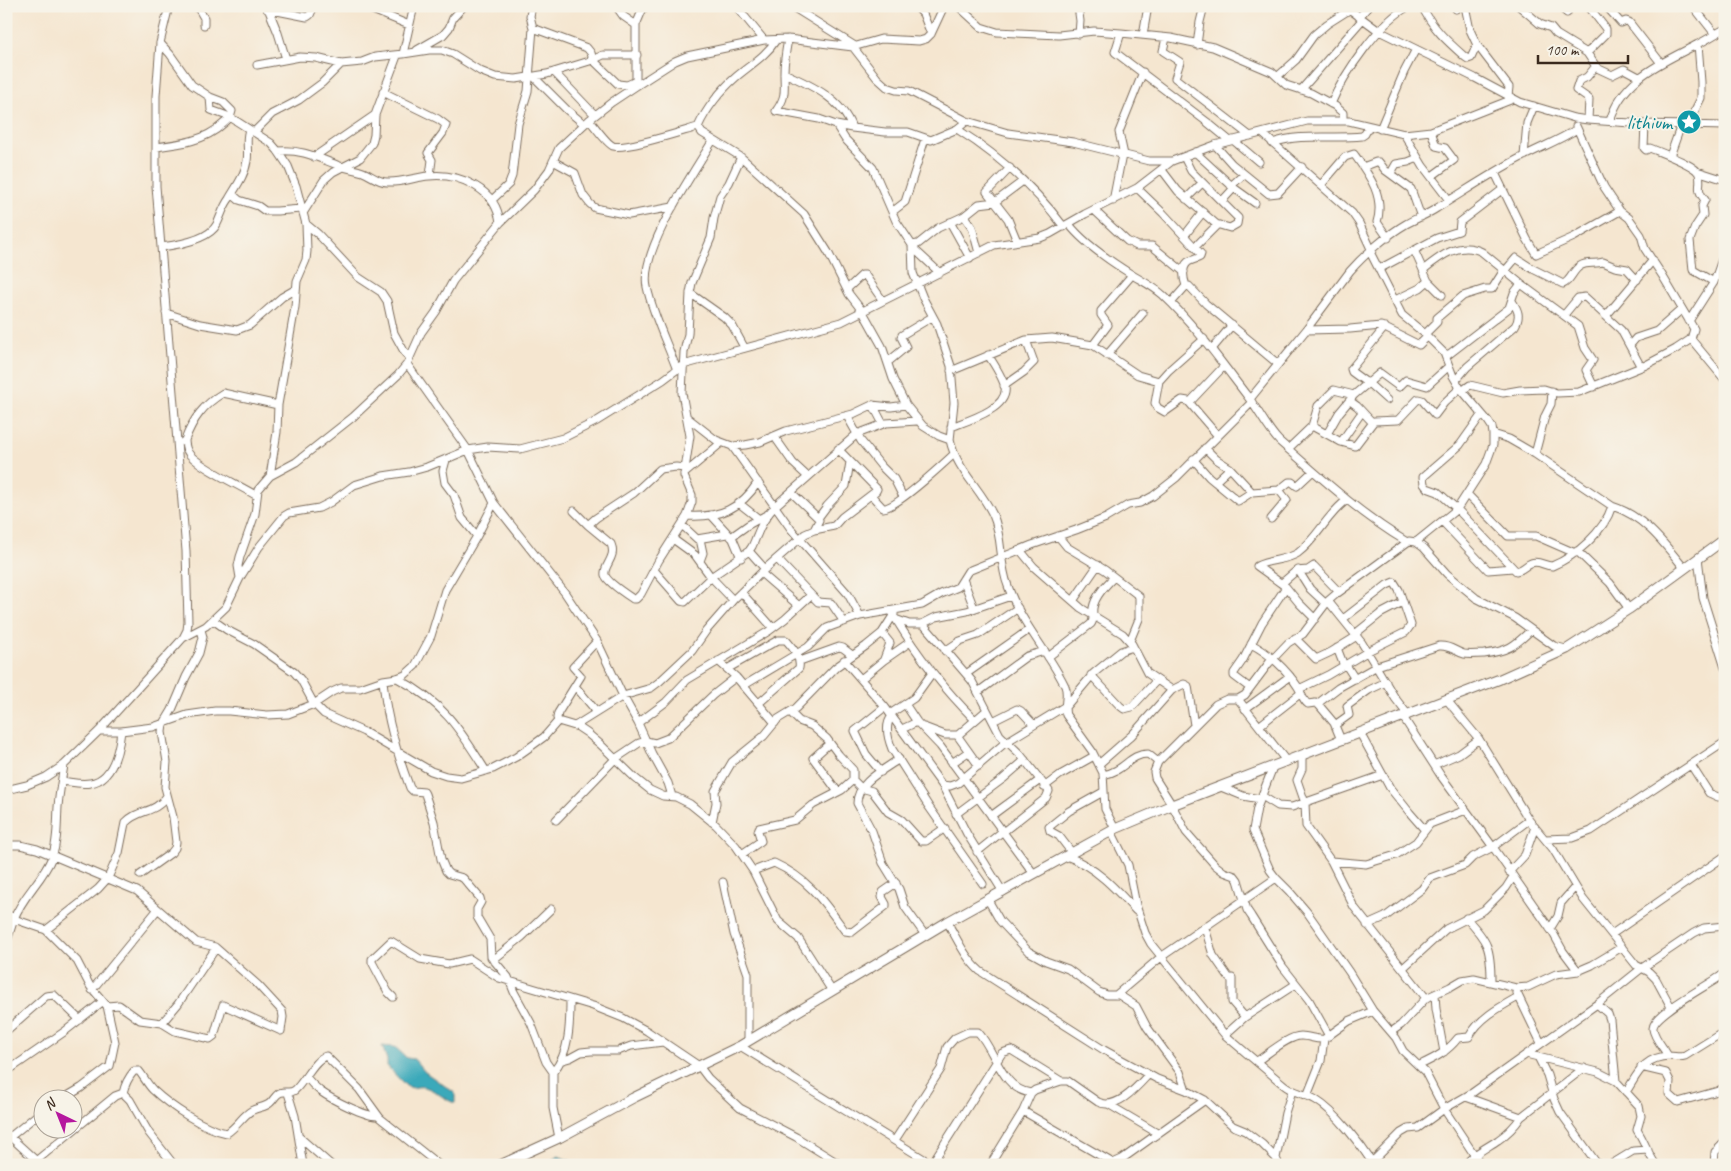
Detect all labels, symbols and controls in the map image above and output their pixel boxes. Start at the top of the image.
scale bar [1538,32,1628,64]
text: 100 m [1546,41,1580,60]
place icon: lithium [1676,109,1702,135]
place label: lithium [1627,110,1674,135]
north arrow [32,1088,82,1138]
text: N [41,1094,60,1114]

